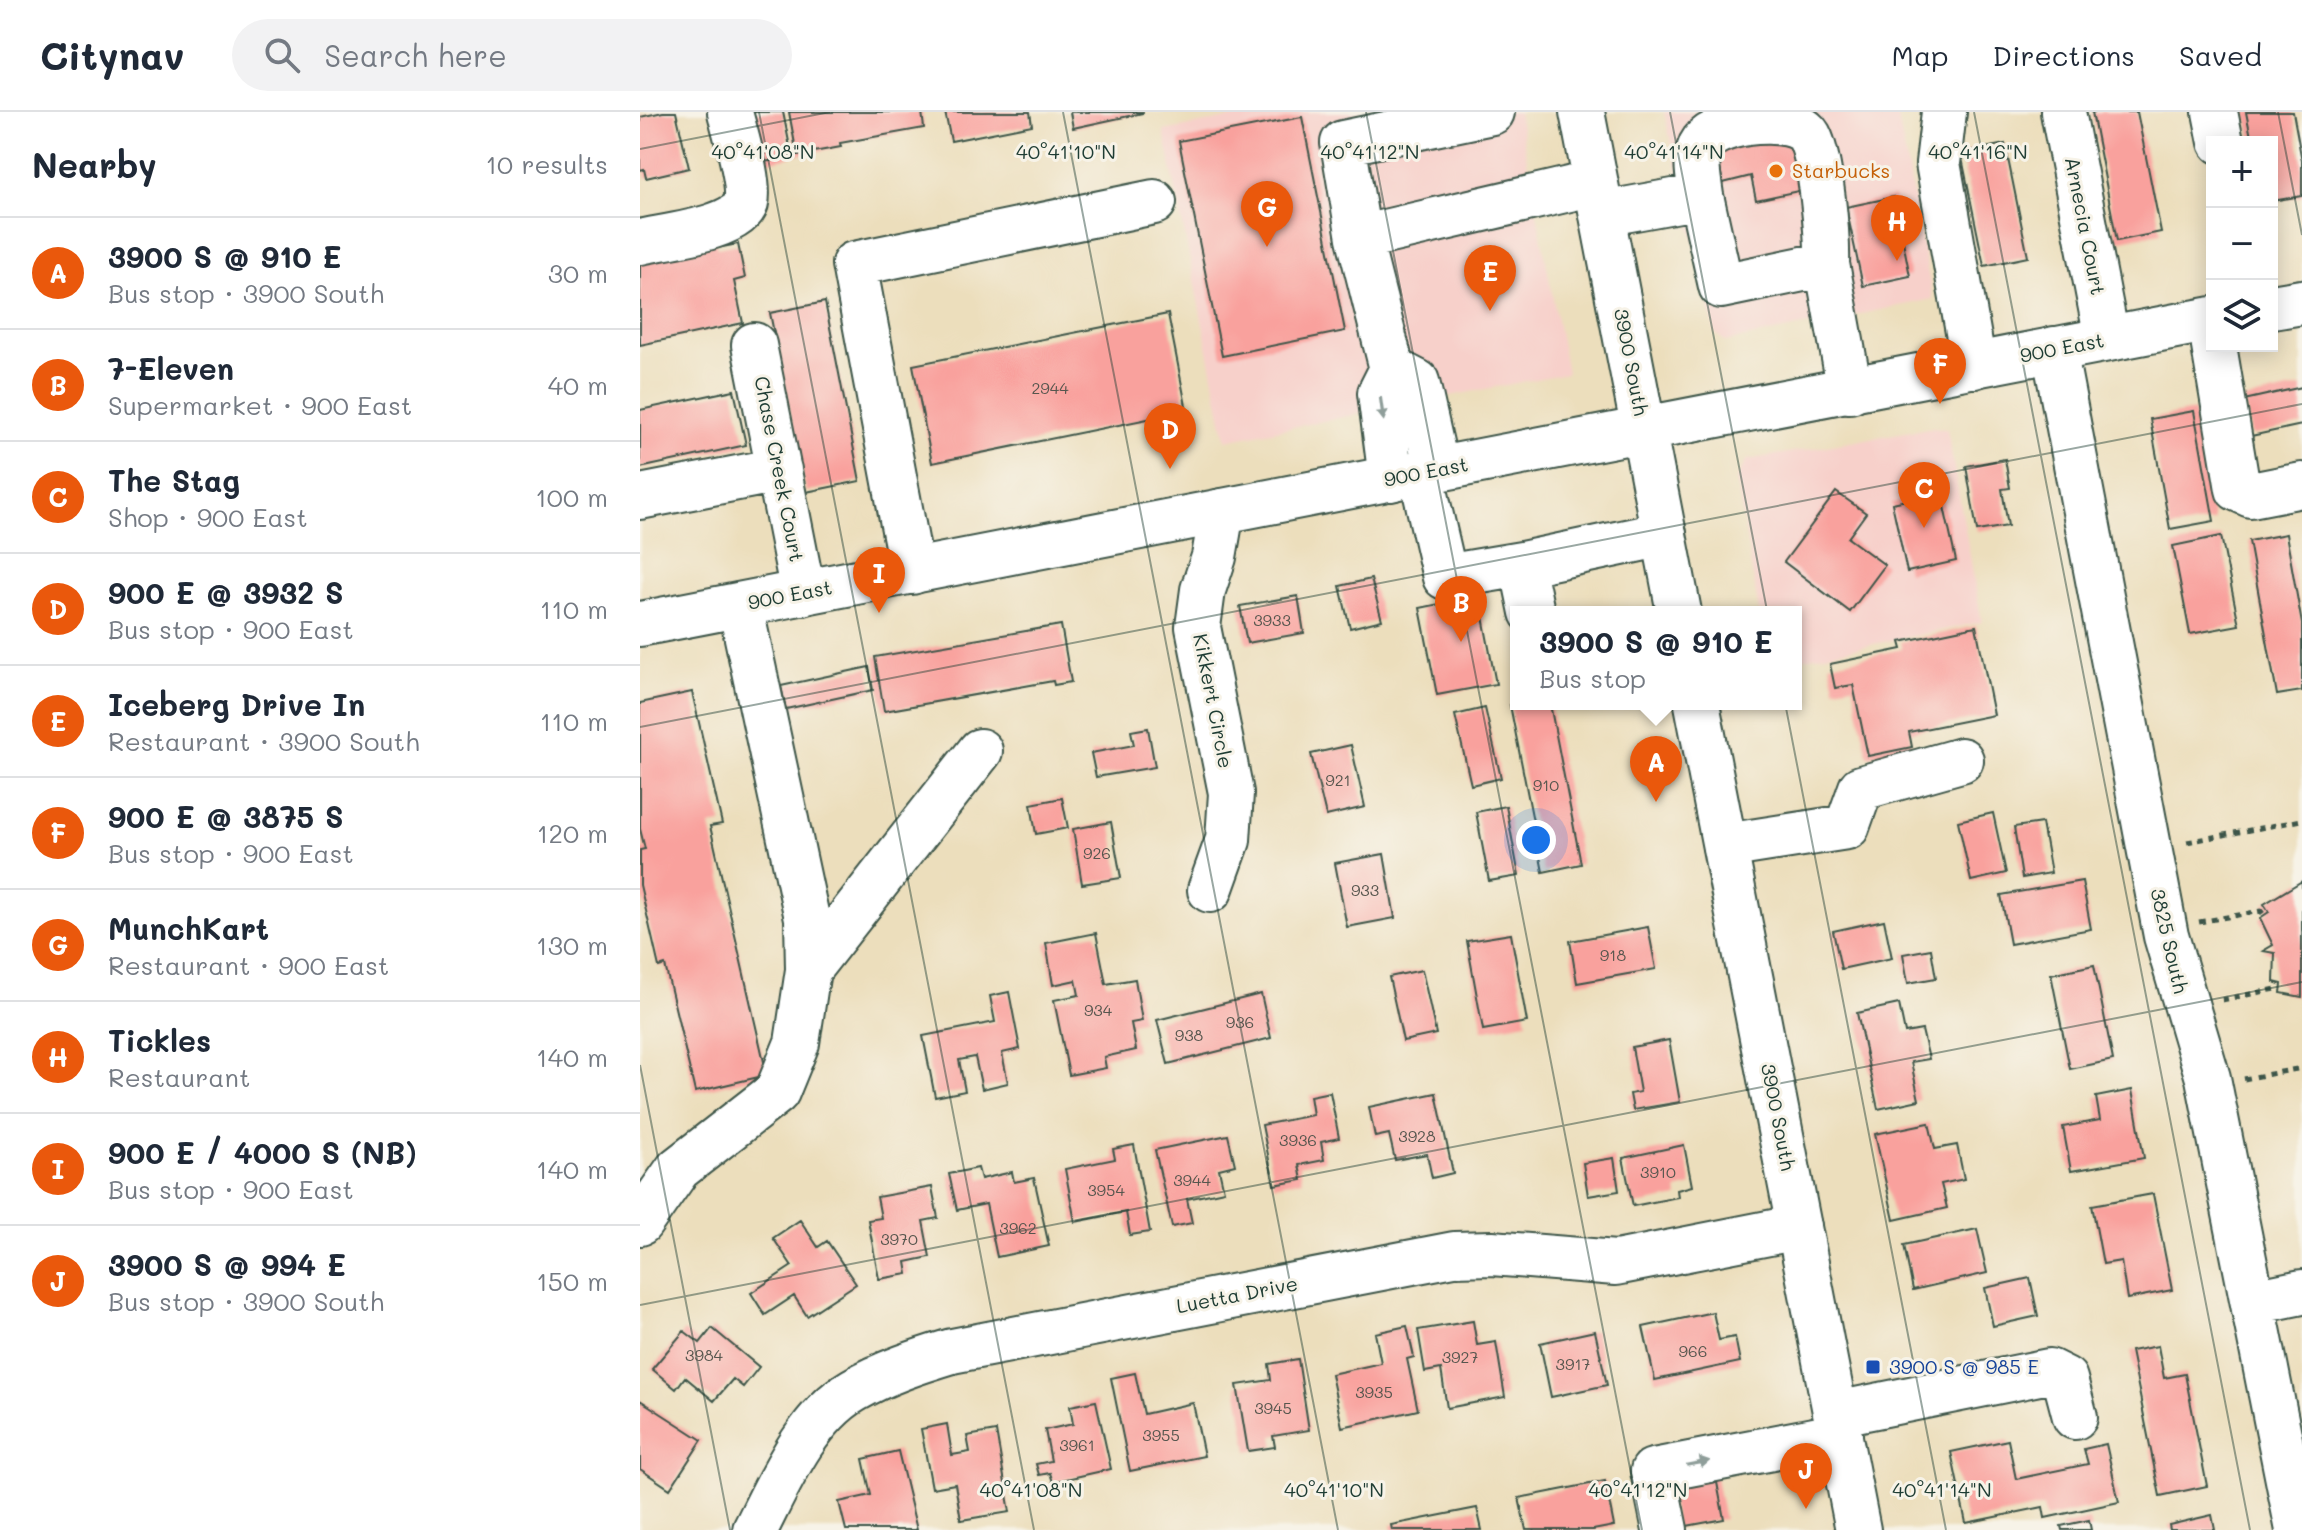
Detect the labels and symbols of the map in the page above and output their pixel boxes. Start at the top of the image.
text: 40°41'08"N [711,138,815,164]
text: 40°41'10"N [1016,138,1116,164]
text: 40°41'12"N [1321,138,1419,164]
text: 40°41'14"N [1624,138,1724,164]
text: 40°41'16"N [1928,138,2028,164]
street label: Arnecia Court [2060,155,2112,297]
place label: Starbucks [1792,157,1890,183]
marker: Starbucks [1767,162,1785,180]
pin: G [1241,181,1293,247]
pin: H [1871,195,1923,261]
pin: E [1464,245,1516,311]
street label: 3900 South [1609,306,1655,418]
street label: 900 East [2017,326,2106,368]
pin: F [1914,338,1966,404]
street label: Chase Creek Court [749,374,811,564]
house number: 2944 [1031,377,1069,398]
one-way arrow [1376,397,1389,422]
pin: D [1144,403,1196,469]
street label: 900 East [1381,450,1470,492]
pin: C [1898,462,1950,528]
pin: I [853,547,905,613]
street label: 900 East [745,573,834,615]
pin: B [1435,576,1487,642]
house number: 3933 [1253,609,1291,630]
street label: Kikkert Circle [1188,631,1240,770]
pin: A [1630,736,1682,802]
house number: 921 [1325,769,1351,790]
house number: 910 [1533,774,1559,795]
your location [1516,820,1556,860]
house number: 926 [1083,842,1111,863]
house number: 933 [1351,879,1379,900]
street label: 3825 South [2145,886,2195,996]
house number: 918 [1600,944,1626,965]
house number: 934 [1084,999,1113,1020]
house number: 936 [1226,1011,1254,1032]
house number: 938 [1175,1024,1204,1045]
street label: 3900 South [1756,1061,1802,1173]
house number: 3928 [1398,1125,1436,1146]
house number: 3936 [1279,1129,1317,1150]
house number: 3910 [1640,1161,1676,1182]
house number: 3944 [1173,1169,1211,1190]
house number: 3954 [1087,1179,1125,1200]
house number: 3962 [999,1217,1037,1238]
house number: 3970 [880,1228,918,1249]
street label: Luetta Drive [1174,1270,1300,1319]
house number: 966 [1679,1340,1707,1361]
house number: 3984 [685,1344,724,1365]
house number: 3927 [1442,1346,1478,1367]
house number: 3917 [1556,1353,1591,1374]
place label: 3900 S @ 985 E [1889,1353,2039,1379]
marker: 3900 S @ 985 E [1864,1358,1882,1376]
house number: 3935 [1355,1381,1393,1402]
house number: 3945 [1254,1397,1292,1418]
house number: 3955 [1142,1424,1180,1445]
house number: 3961 [1059,1434,1095,1455]
pin: J [1780,1443,1832,1509]
one-way arrow [1686,1456,1711,1468]
text: 40°41'08"N [979,1476,1083,1502]
text: 40°41'10"N [1284,1476,1384,1502]
text: 40°41'12"N [1589,1476,1687,1502]
text: 40°41'14"N [1892,1476,1992,1502]

